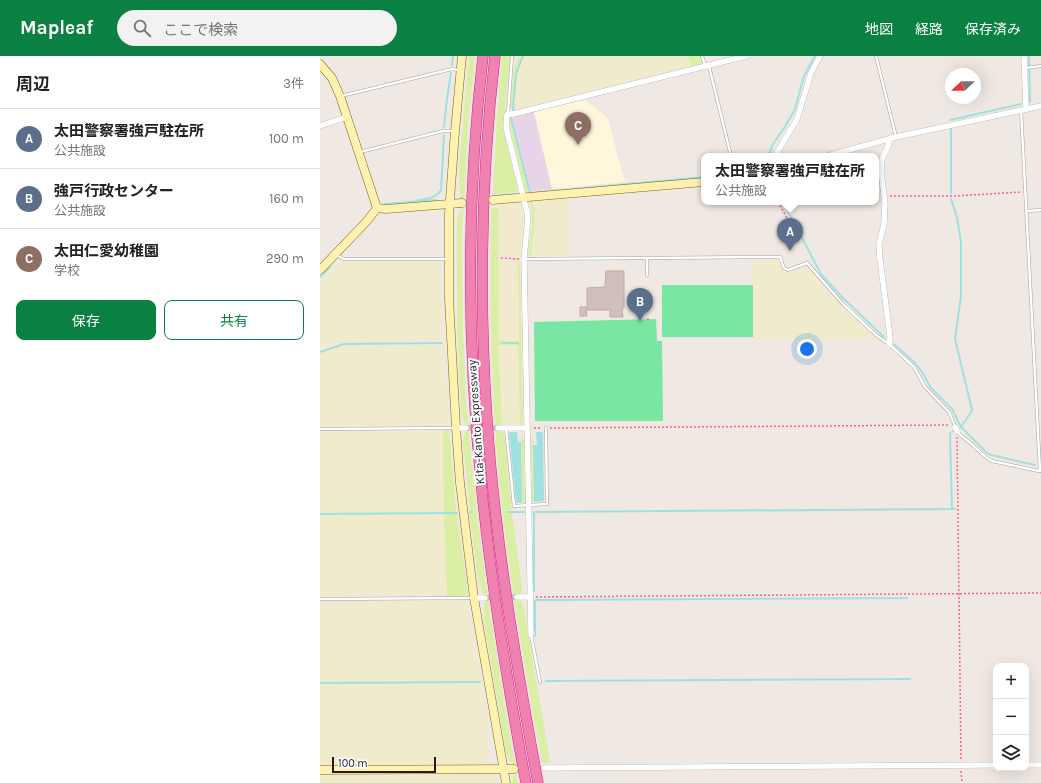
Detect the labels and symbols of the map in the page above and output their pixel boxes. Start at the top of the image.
north arrow [945,68,981,104]
pin: C [565,112,591,145]
pin: A [777,218,803,251]
pin: B [627,288,653,321]
your location [797,339,817,359]
street label: Kita-Kanto Expressway [465,359,487,485]
scale bar [332,755,436,774]

